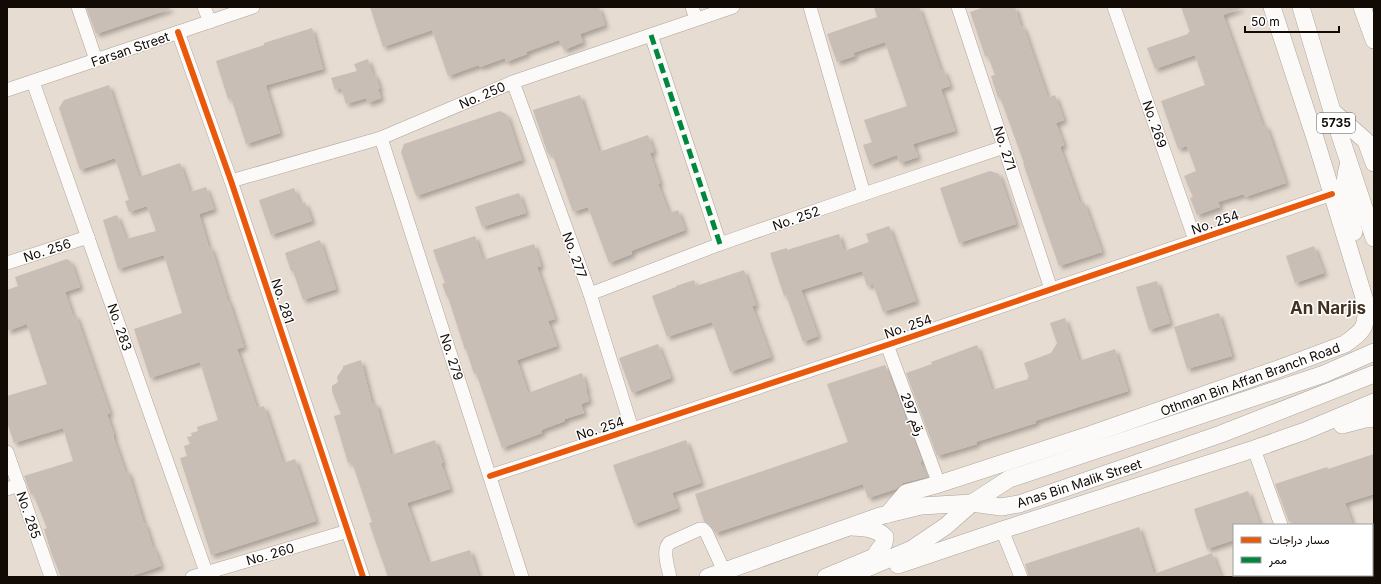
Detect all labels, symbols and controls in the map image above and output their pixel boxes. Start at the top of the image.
scale bar [1245,8,1339,34]
text: 50 m [1251,14,1280,29]
street label: Farsan Street [89,28,171,70]
street label: No. 250 [456,78,508,112]
street label: No. 269 [1139,98,1171,150]
road number: 5735 [1317,113,1355,133]
street label: No. 271 [990,124,1020,172]
street label: No. 252 [770,203,822,233]
street label: No. 254 [1189,206,1241,238]
street label: No. 277 [559,230,591,280]
street label: No. 256 [21,235,73,265]
street label: No. 281 [268,277,298,325]
district label: An Narjis [1290,298,1366,318]
street label: No. 283 [104,301,136,353]
street label: No. 254 [882,310,934,342]
street label: No. 279 [437,332,467,382]
street label: Othman Bin Affan Branch Road [1158,339,1342,419]
street label: رقم 297 [897,390,928,438]
street label: No. 254 [574,413,626,443]
street label: Anas Bin Malik Street [1015,455,1143,511]
street label: No. 285 [13,489,45,541]
legend [1233,524,1373,576]
text: مسار دراجات [1269,532,1330,548]
street label: No. 260 [244,540,296,568]
text: ممر [1268,552,1287,568]

